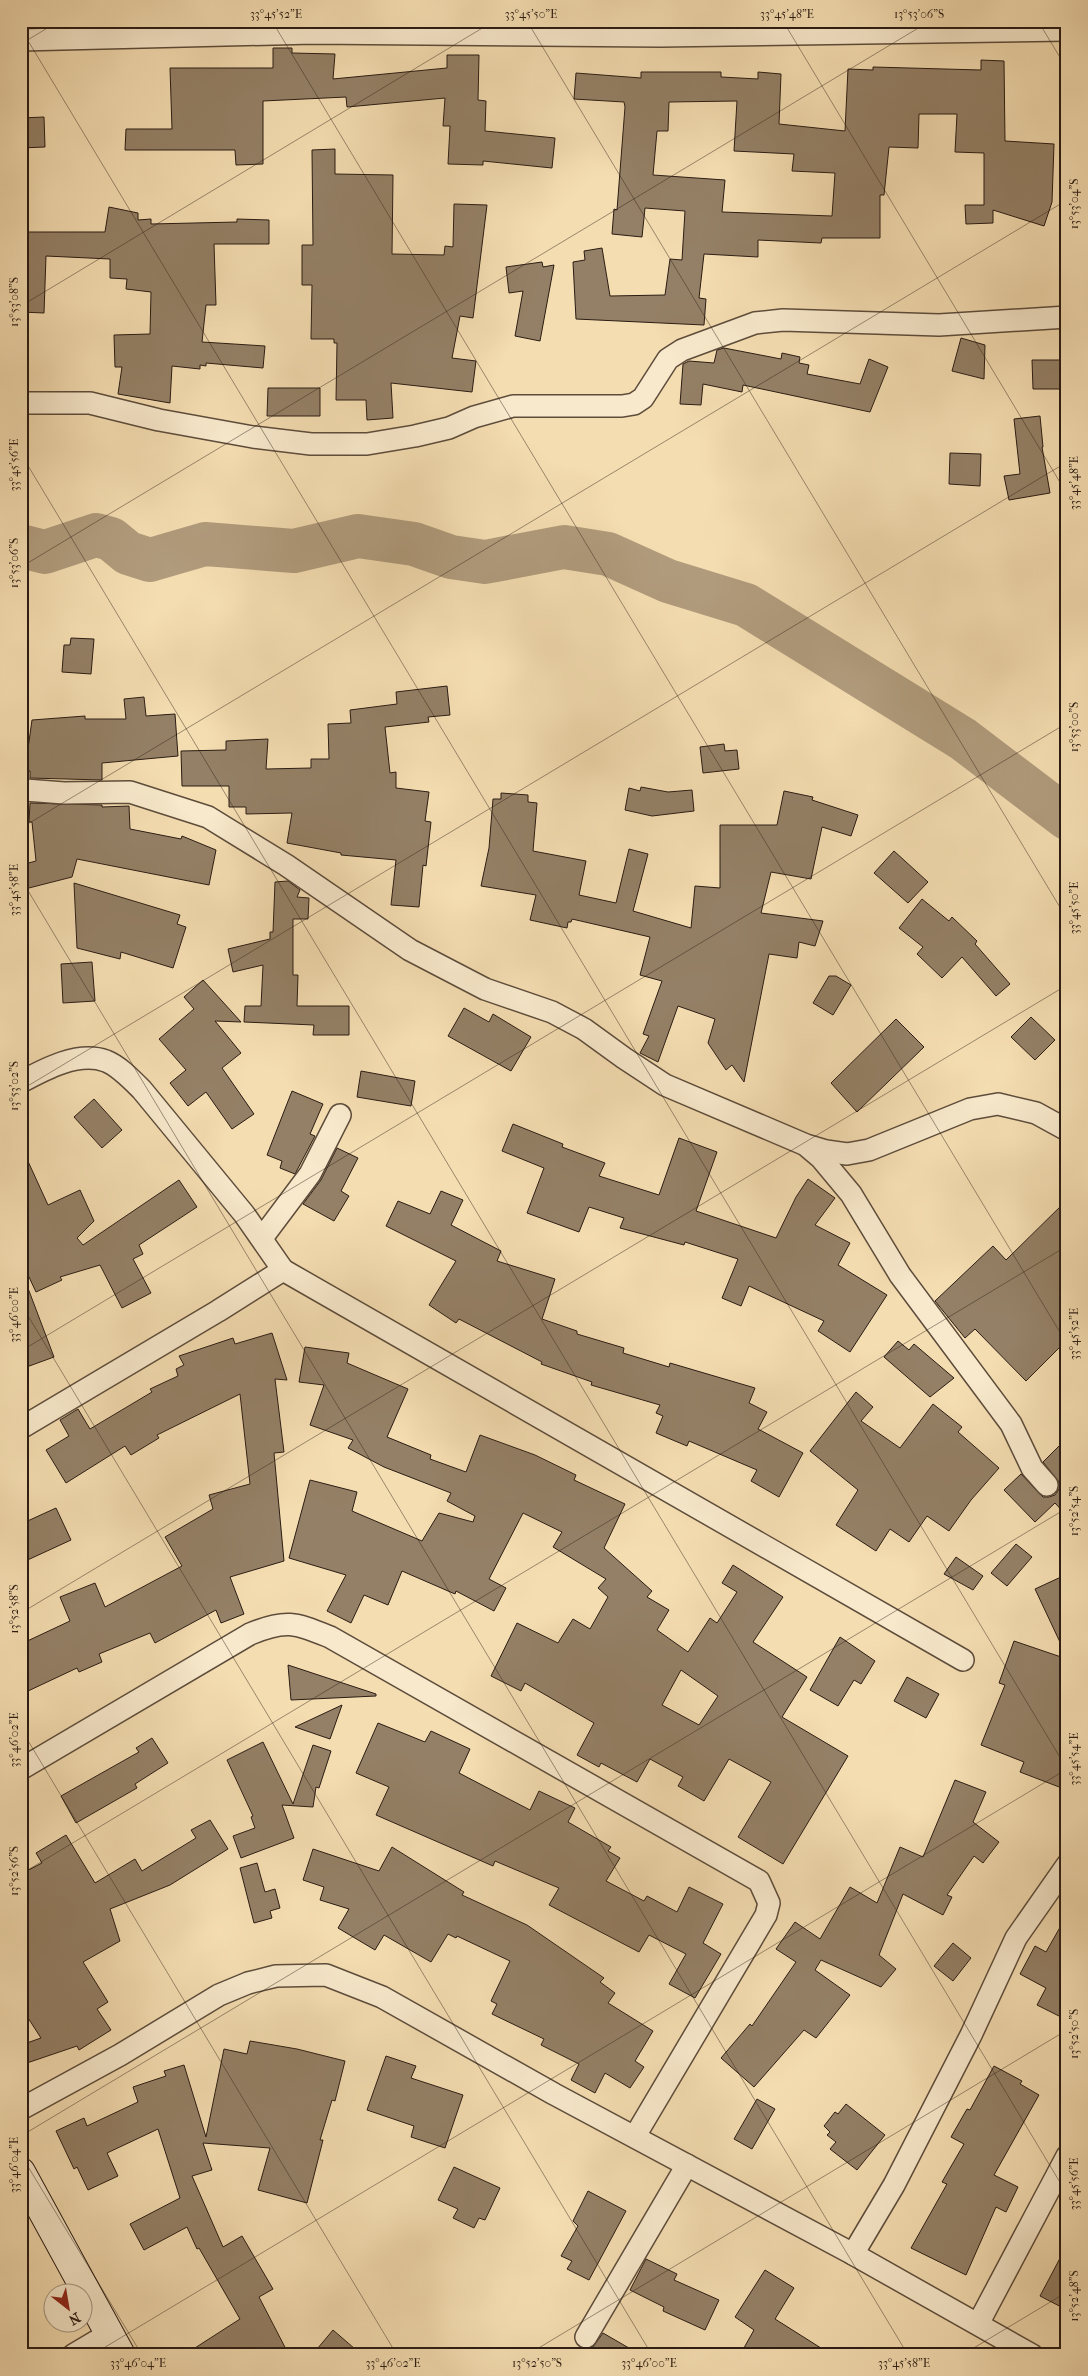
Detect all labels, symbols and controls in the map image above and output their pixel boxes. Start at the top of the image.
text: 33°45'52"E [250,7,302,21]
text: 33°45'50"E [505,7,557,21]
text: 33°45'48"E [760,7,814,21]
text: 13°53'06"S [894,7,944,21]
text: 13°53'04"S [1067,179,1081,229]
text: 13°53'08"S [7,277,21,327]
text: 33°45'56"E [7,439,21,491]
text: 33°45'48"E [1067,456,1081,510]
text: 13°53'06"S [7,538,21,588]
text: 13°53'00"S [1067,702,1081,752]
text: 33°45'58"E [7,864,21,916]
text: 33°45'50"E [1067,882,1081,934]
text: 13°53'02"S [7,1061,21,1111]
text: 33°46'00"E [7,1287,21,1343]
text: 33°45'52"E [1067,1308,1081,1360]
text: 13°52'54"S [1067,1486,1081,1536]
text: 13°52'58"S [7,1584,21,1634]
text: 33°46'02"E [7,1712,21,1768]
text: 33°45'54"E [1067,1732,1081,1786]
text: 13°52'56"S [7,1846,21,1896]
text: 13°52'50"S [1067,2009,1081,2059]
text: 33°46'04"E [7,2137,21,2193]
text: 33°45'56"E [1067,2158,1081,2210]
text: 13°52'48"S [1067,2270,1081,2322]
north arrow [42,2284,92,2334]
text: N [65,2309,83,2329]
text: 33°46'04"E [110,2356,166,2370]
text: 33°46'02"E [365,2356,421,2370]
text: 13°52'50"S [512,2356,562,2370]
text: 33°46'00"E [621,2356,677,2370]
text: 33°45'58"E [878,2356,930,2370]

